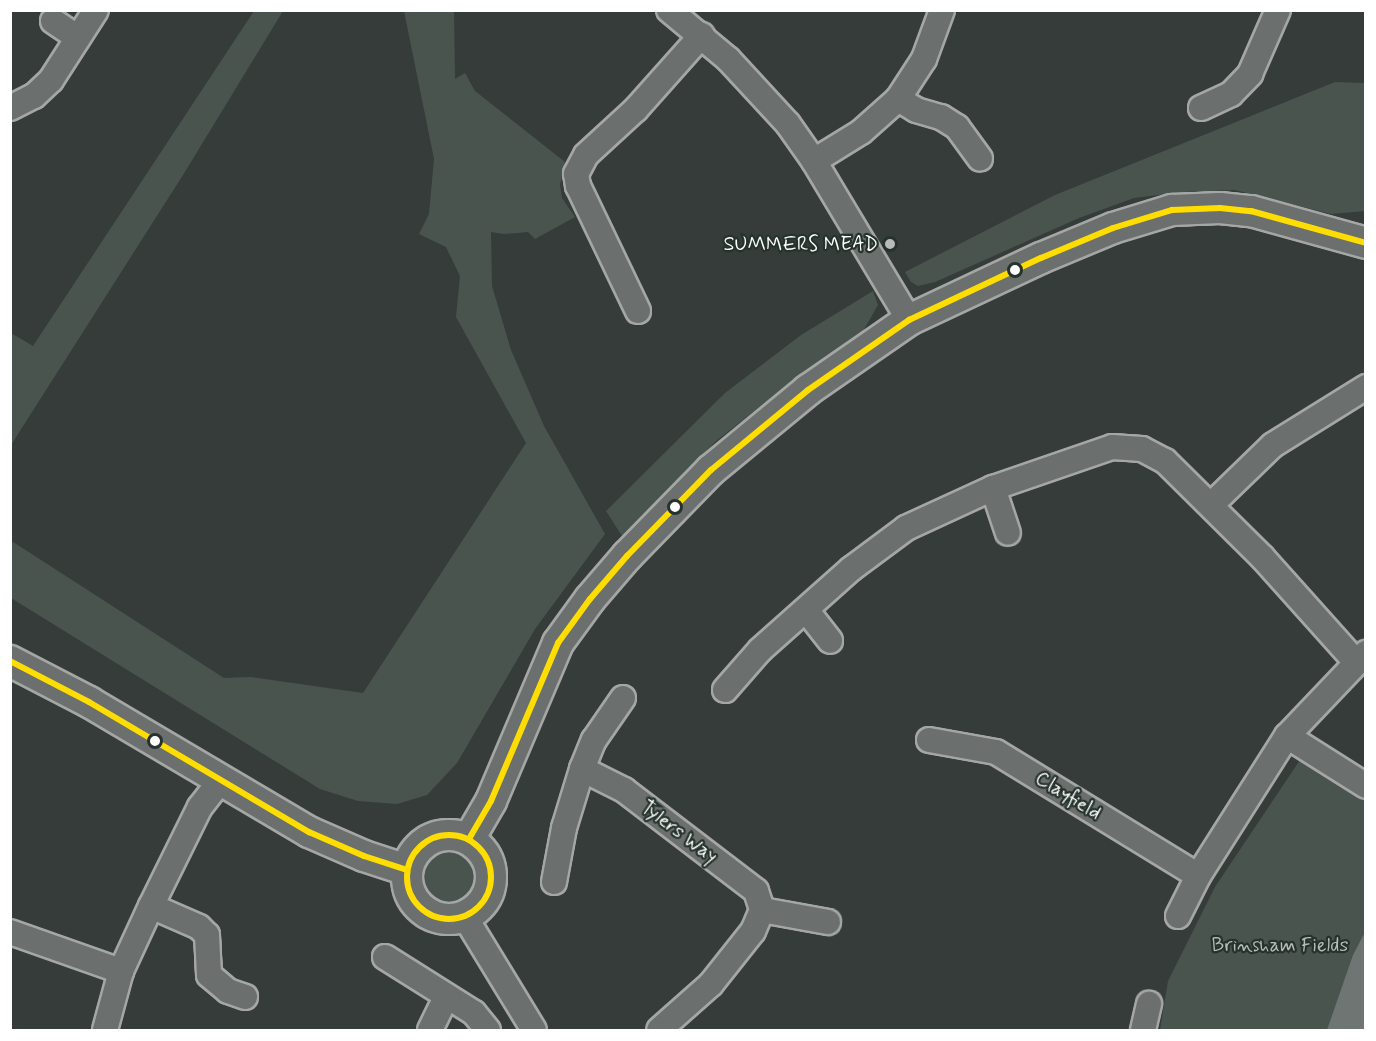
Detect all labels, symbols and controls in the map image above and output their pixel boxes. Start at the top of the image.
place label: SUMMERS MEAD [723,232,878,256]
marker: SUMMERS MEAD [883,237,897,251]
unlabelled marker [1009,264,1021,276]
unlabelled marker [669,501,681,513]
unlabelled marker [149,735,161,747]
street label: Clayfield [1031,766,1105,826]
street label: Tylers Way [635,794,723,870]
park label: Brinsham Fields [1211,933,1349,957]

